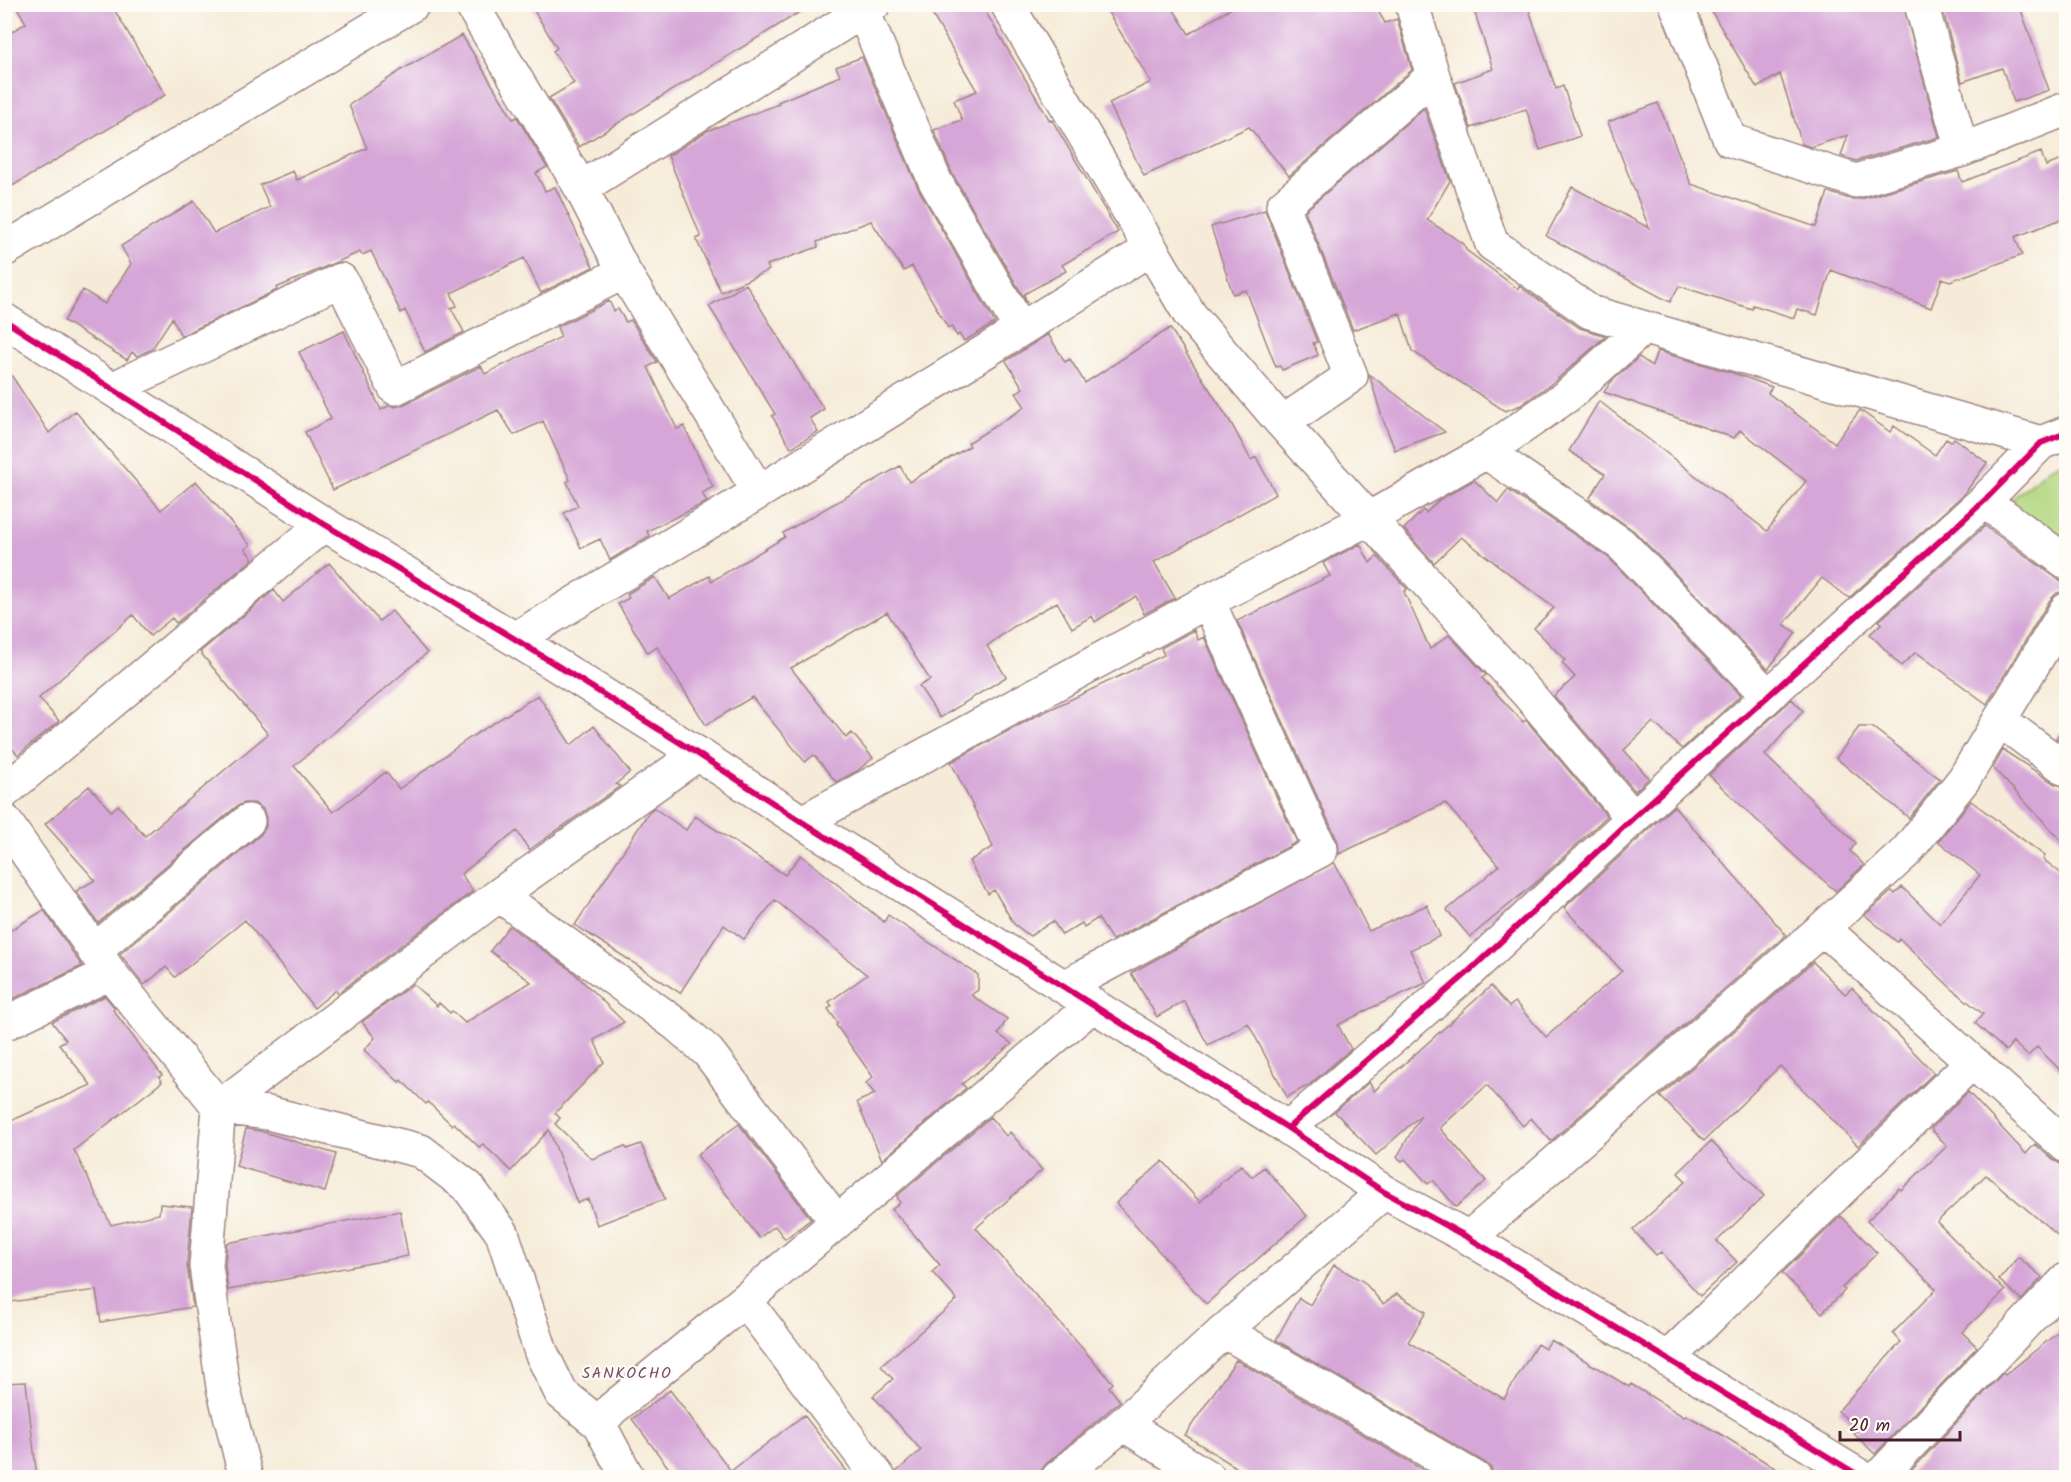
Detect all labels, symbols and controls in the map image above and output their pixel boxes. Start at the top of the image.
district label: SANKOCHO [582,1361,672,1386]
scale bar [1840,1404,1960,1442]
text: 20 m [1849,1412,1890,1441]

